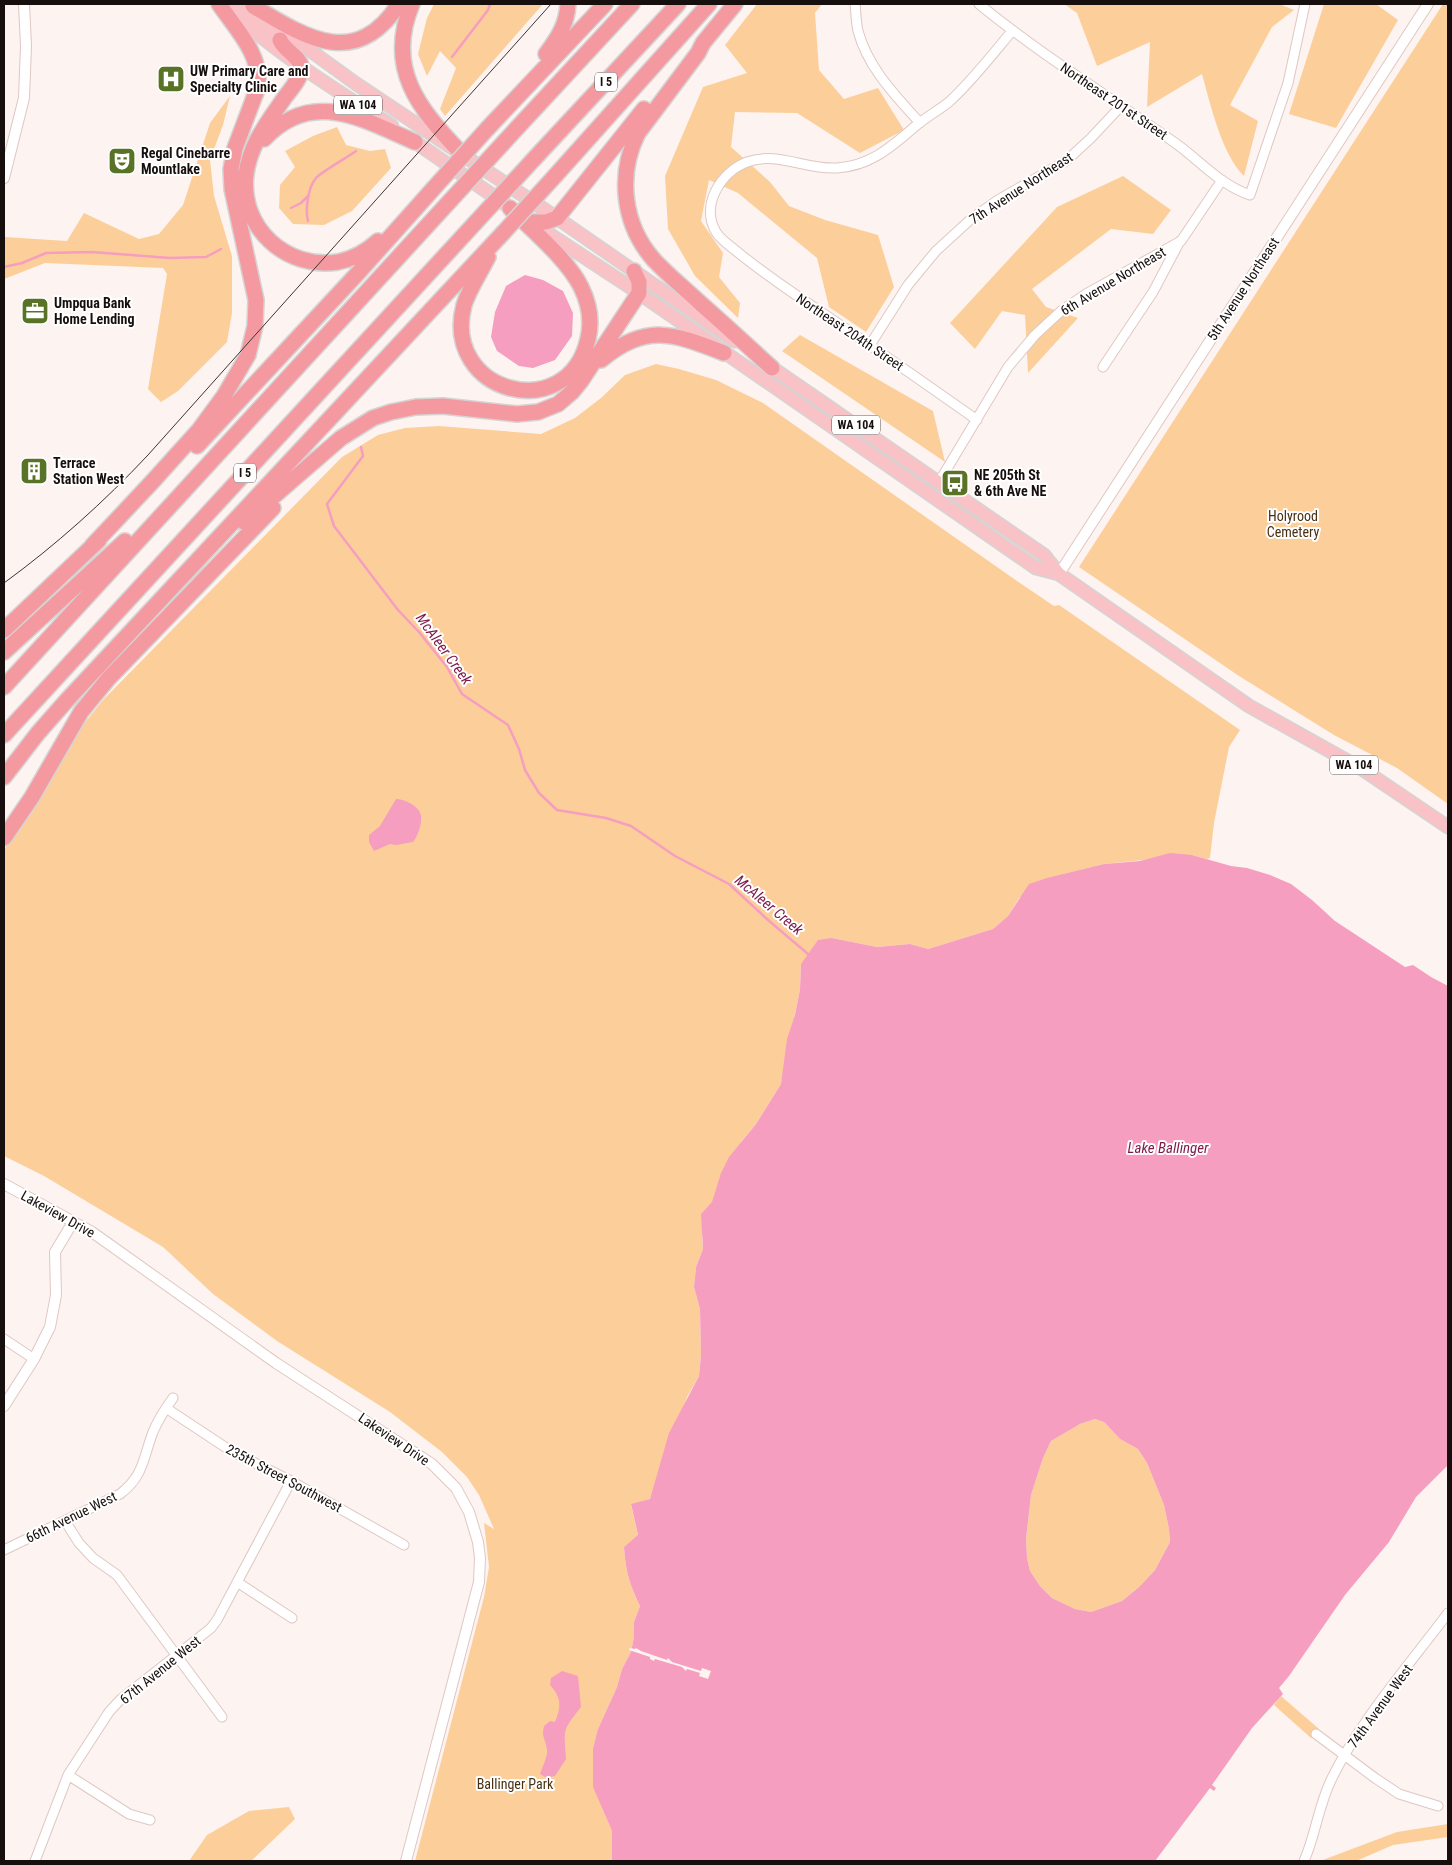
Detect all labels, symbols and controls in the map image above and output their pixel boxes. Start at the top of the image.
street label: Northeast 201st Street [1057,59,1171,143]
place label: UW Primary Care and Specialty Clinic [190,63,309,95]
hospital icon: UW Primary Care and Specialty Clinic [156,64,186,94]
road number: I 5 [595,72,617,91]
road number: WA 104 [334,96,382,114]
place label: Regal Cinebarre Mountlake [141,145,231,177]
theatre icon: Regal Cinebarre Mountlake [107,146,137,176]
street label: 7th Avenue Northeast [967,149,1075,227]
street label: 5th Avenue Northeast [1204,235,1282,343]
street label: 6th Avenue Northeast [1058,243,1168,319]
street label: Northeast 204th Street [793,290,907,374]
place label: Umpqua Bank Home Lending [54,295,135,327]
office icon: Umpqua Bank Home Lending [20,296,50,326]
road number: WA 104 [832,416,880,434]
place label: Terrace Station West [53,455,124,487]
building icon: Terrace Station West [19,456,49,486]
road number: I 5 [234,463,256,482]
place label: NE 205th St & 6th Ave NE [974,467,1047,499]
bus stop icon: NE 205th St & 6th Ave NE [940,468,970,498]
park label: Holyrood Cemetery [1267,508,1319,540]
water label: McAleer Creek [412,610,476,688]
road number: WA 104 [1330,756,1378,774]
water label: McAleer Creek [731,871,807,939]
water label: Lake Ballinger [1128,1139,1209,1157]
street label: Lakeview Drive [18,1187,98,1241]
street label: Lakeview Drive [356,1409,433,1469]
street label: 235th Street Southwest [223,1441,345,1515]
street label: 66th Avenue West [23,1488,119,1546]
street label: 67th Avenue West [116,1633,204,1707]
street label: 74th Avenue West [1344,1661,1416,1751]
park label: Ballinger Park [477,1776,554,1792]

